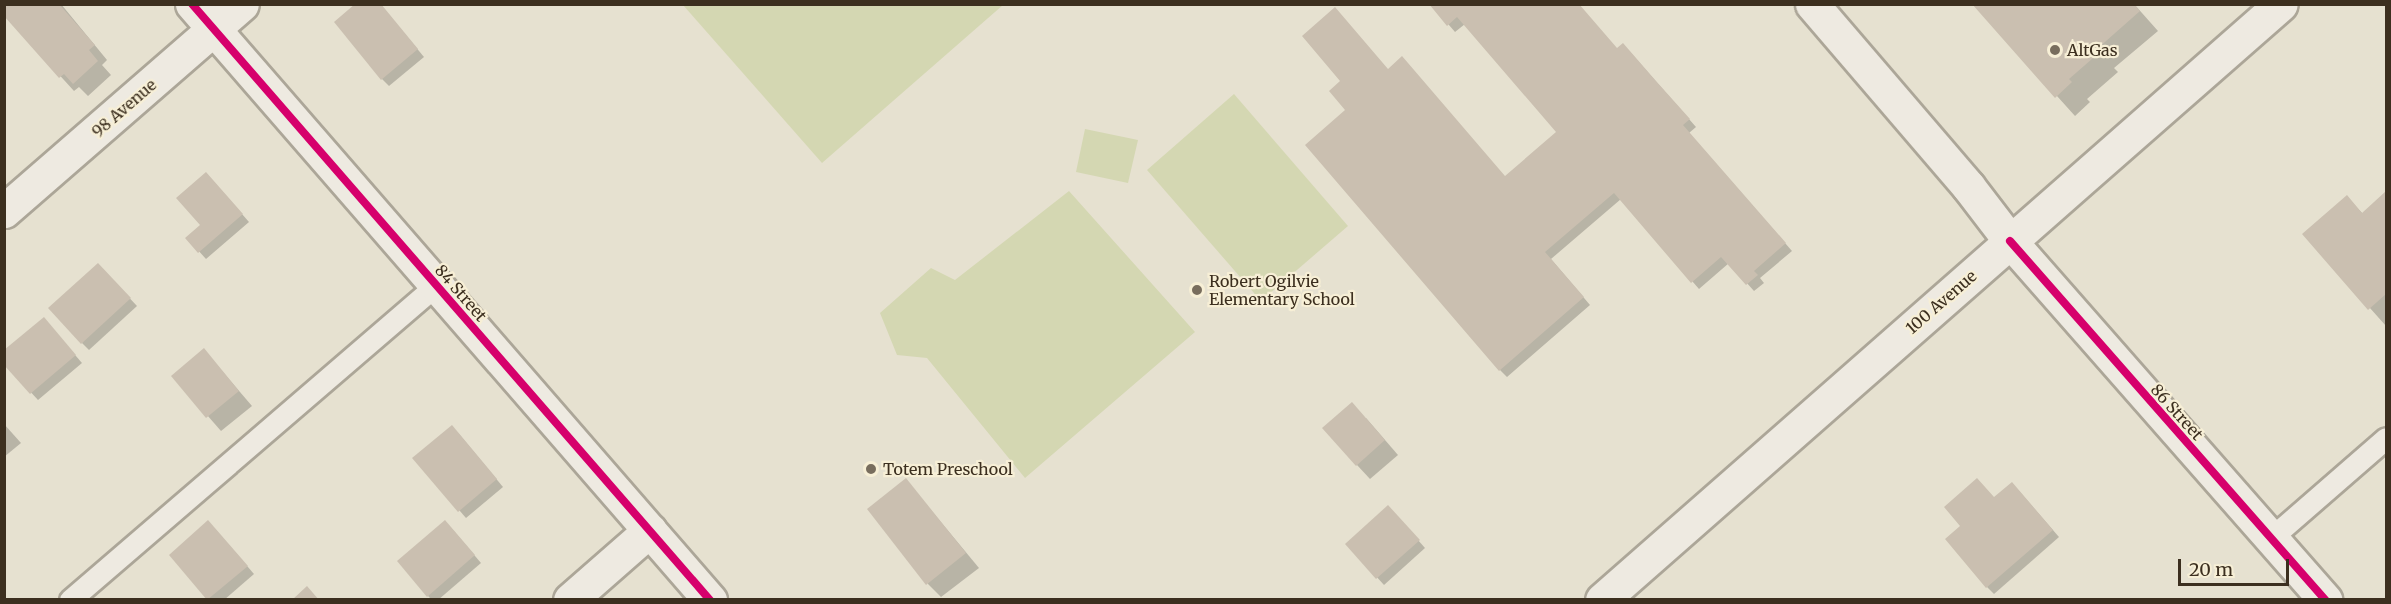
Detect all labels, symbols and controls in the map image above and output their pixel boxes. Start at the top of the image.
place label: AltGas [2067,40,2118,60]
marker: AltGas [2048,43,2062,57]
street label: 98 Avenue [88,75,160,141]
street label: 84 Street [431,261,491,325]
street label: 100 Avenue [1902,266,1980,338]
place label: Robert Ogilvie Elementary School [1209,271,1355,309]
marker: Robert Ogilvie Elementary School [1190,283,1204,297]
street label: 86 Street [2147,380,2207,444]
place label: Totem Preschool [883,459,1013,479]
marker: Totem Preschool [864,462,878,476]
scale bar [2181,547,2292,585]
text: 20 m [2189,558,2233,581]

